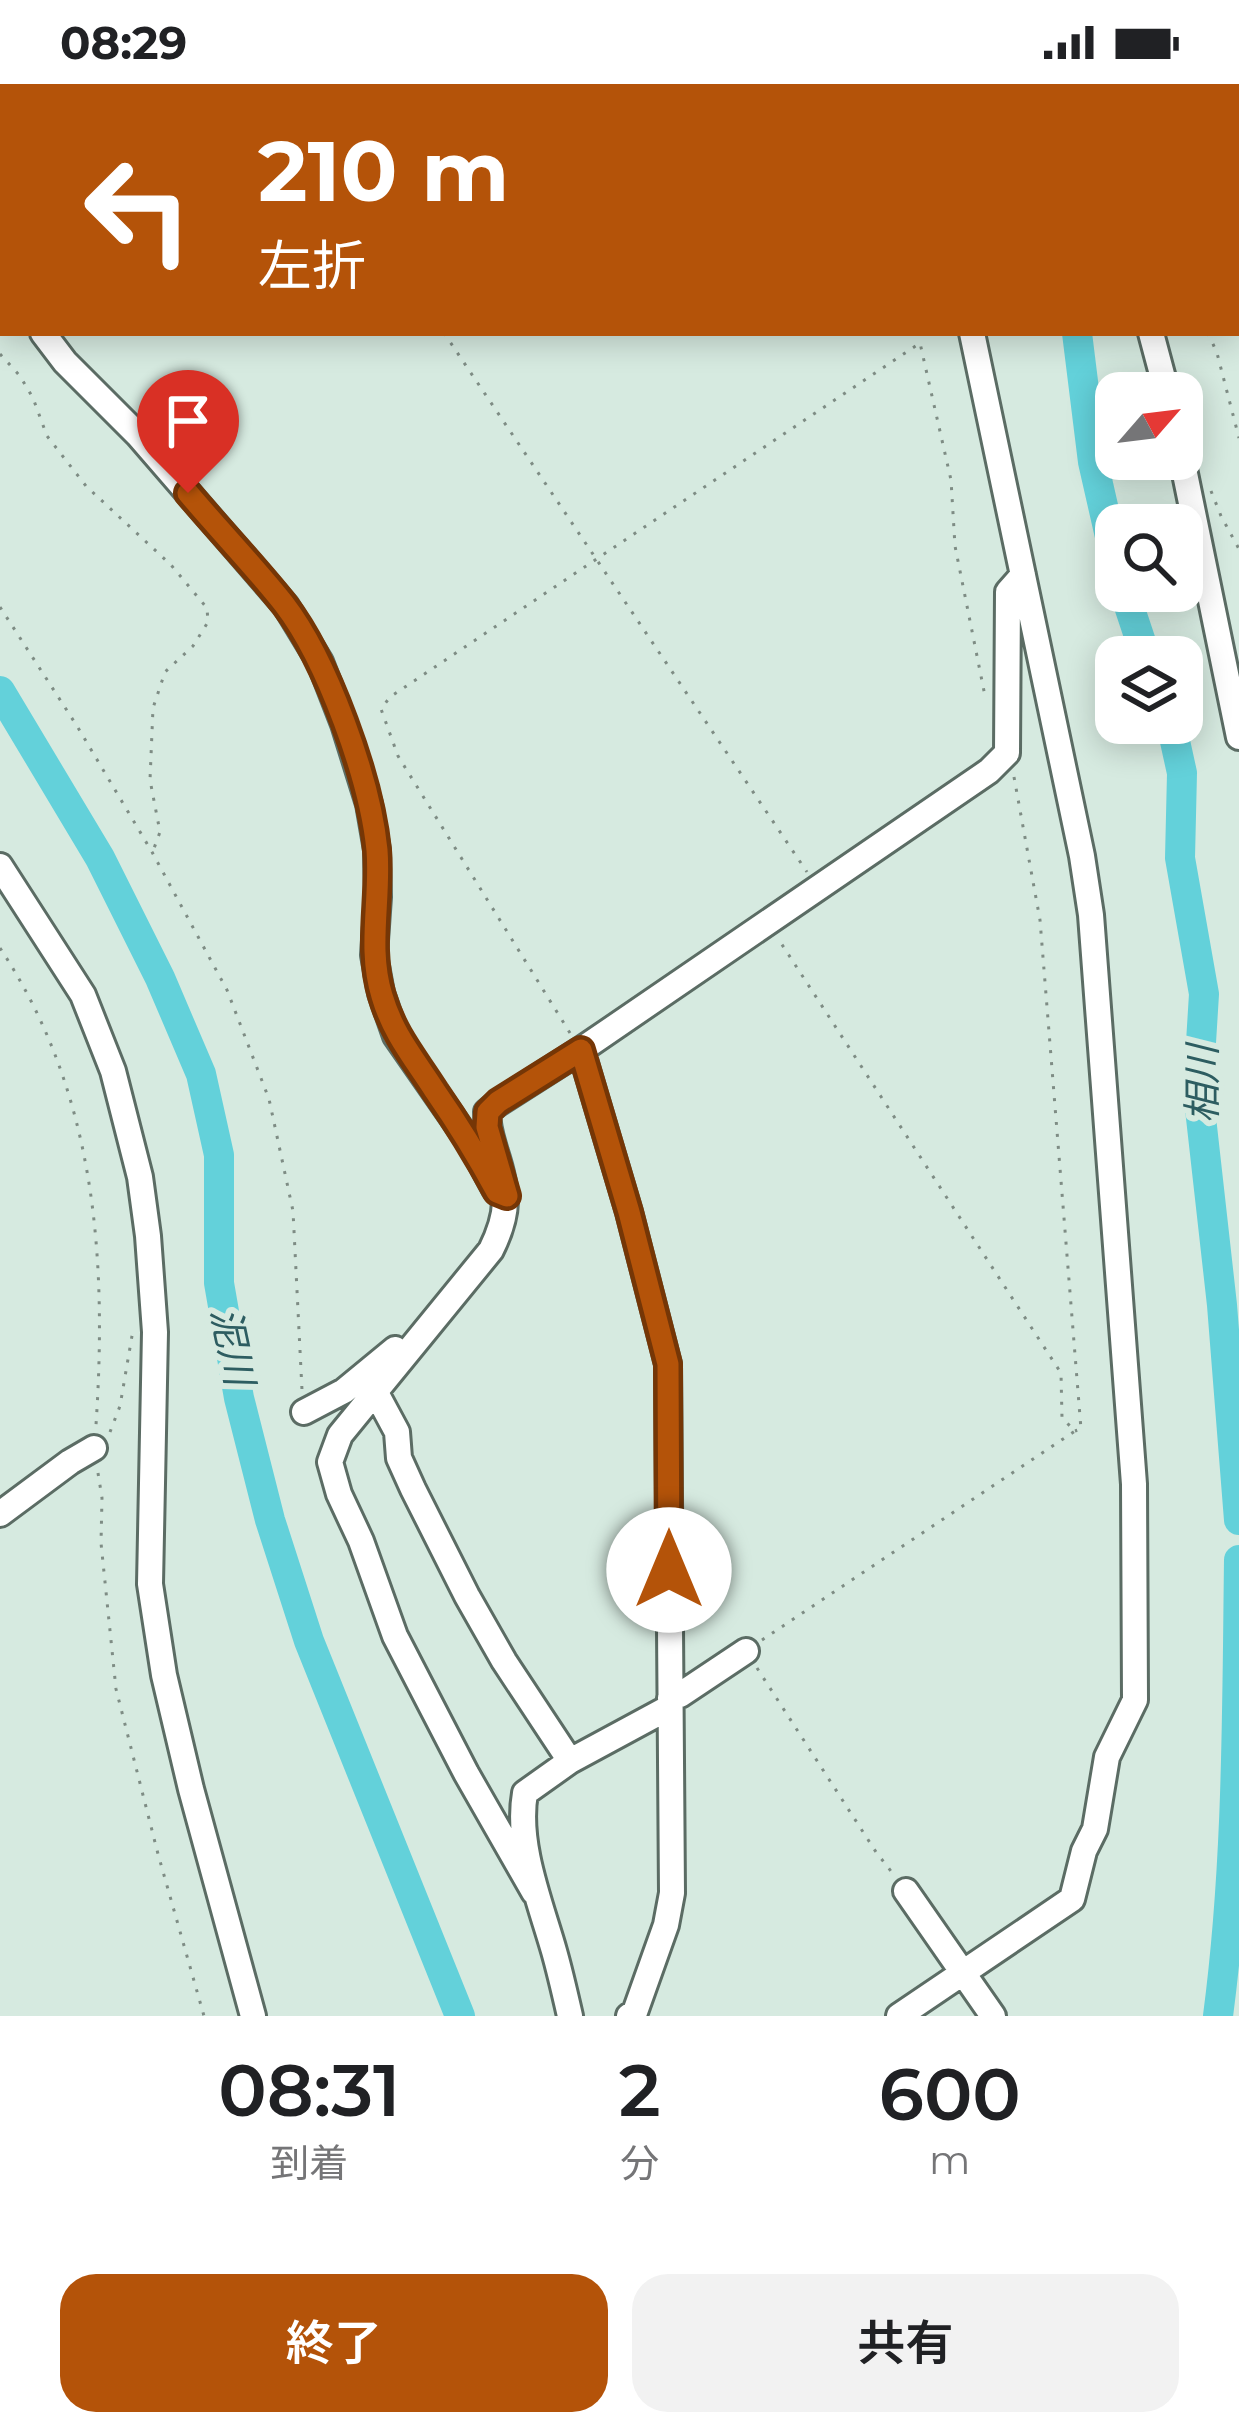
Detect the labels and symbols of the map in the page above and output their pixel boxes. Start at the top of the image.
pin [137,370,239,493]
north arrow [1095,372,1203,480]
water label: 相川 [1178,1041,1226,1123]
water label: 泥川 [201,1303,265,1393]
position arrow [606,1507,732,1633]

